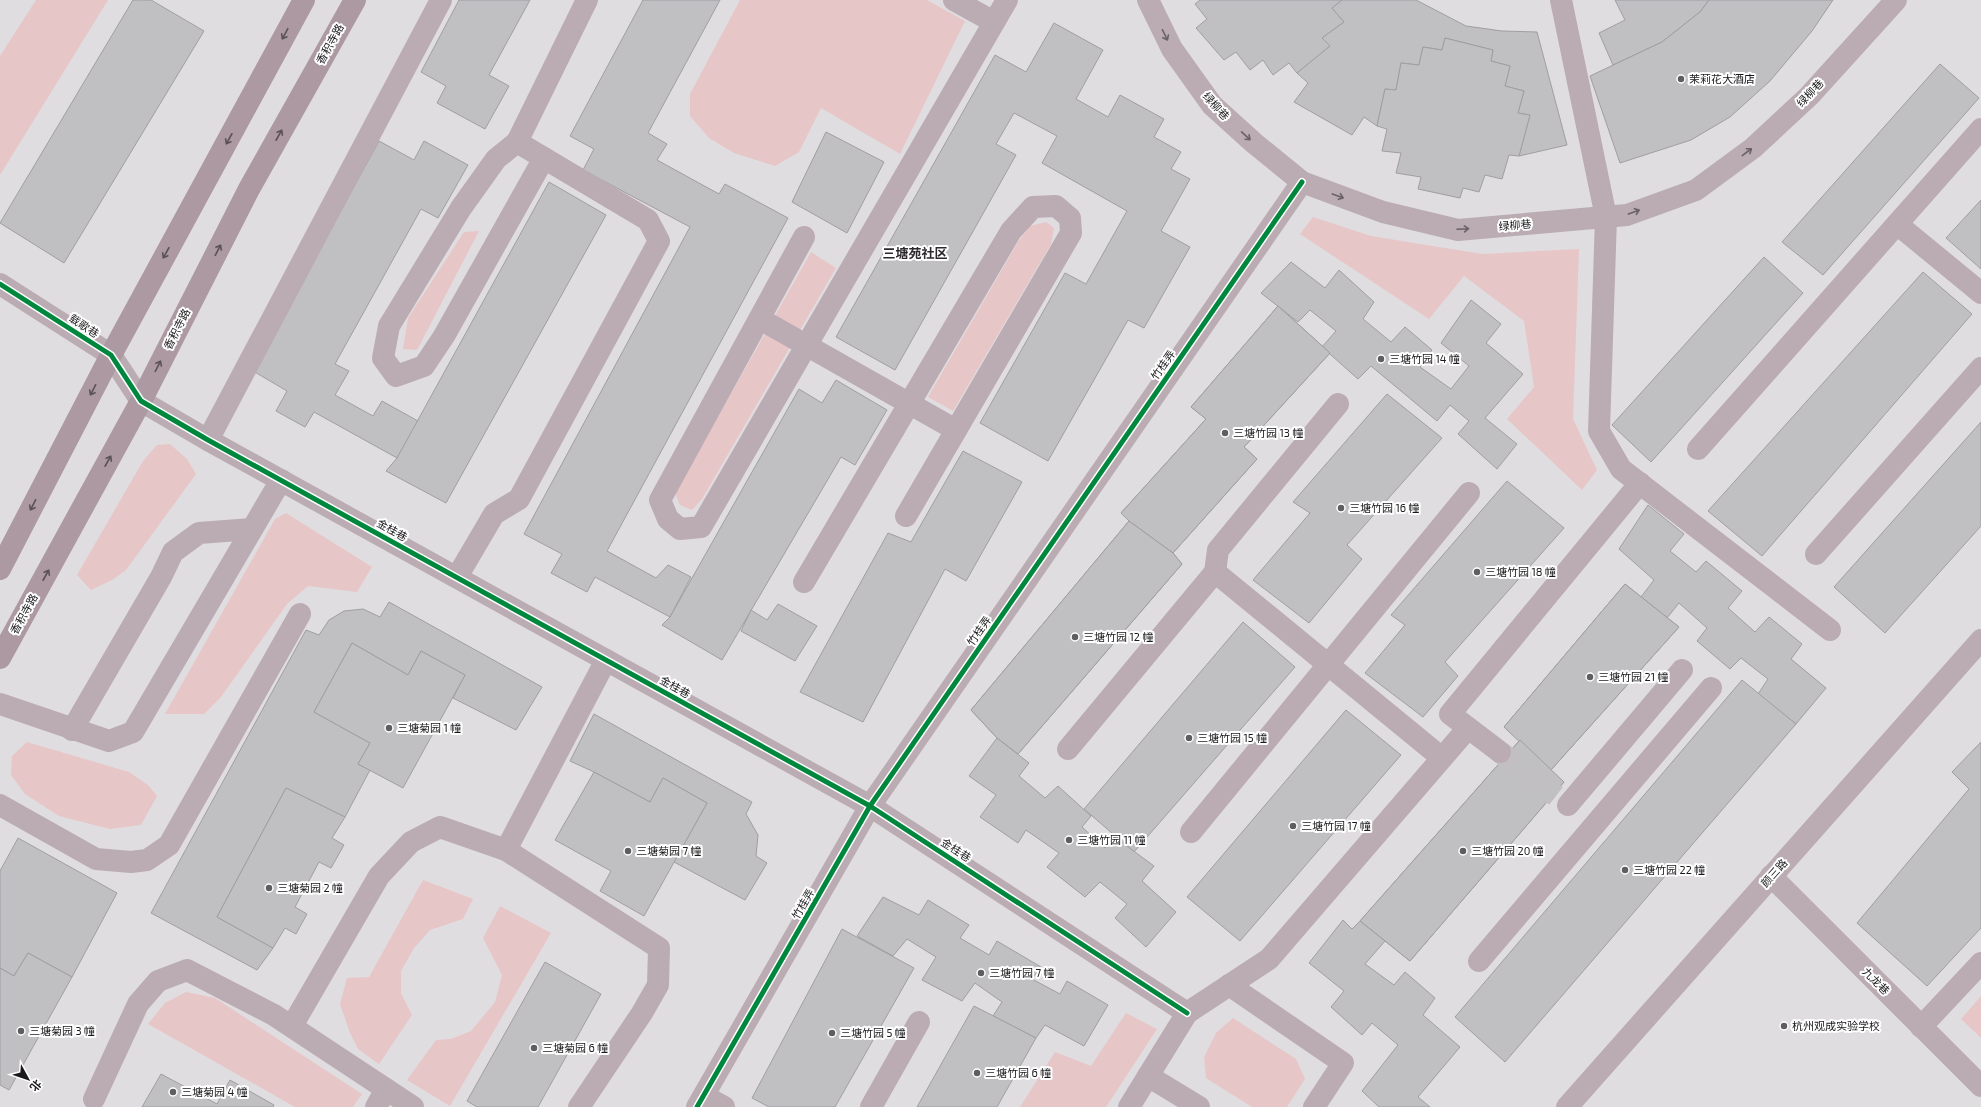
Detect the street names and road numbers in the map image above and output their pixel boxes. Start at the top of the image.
street label: 香积寺路 [313,21,346,66]
street label: 绿柳巷 [1794,76,1826,109]
street label: 绿柳巷 [1201,89,1232,122]
street label: 绿柳巷 [1498,217,1532,232]
street label: 香积寺路 [161,306,192,351]
street label: 载歌巷 [67,311,102,340]
street label: 竹桂弄 [1148,347,1177,382]
street label: 金桂巷 [375,516,410,543]
street label: 香积寺路 [7,591,40,636]
street label: 竹桂弄 [964,613,993,648]
street label: 金桂巷 [658,673,693,700]
street label: 金桂巷 [939,835,974,864]
street label: 颜三路 [1758,856,1789,889]
street label: 竹桂弄 [789,886,816,921]
street label: 九龙巷 [1860,964,1893,997]

